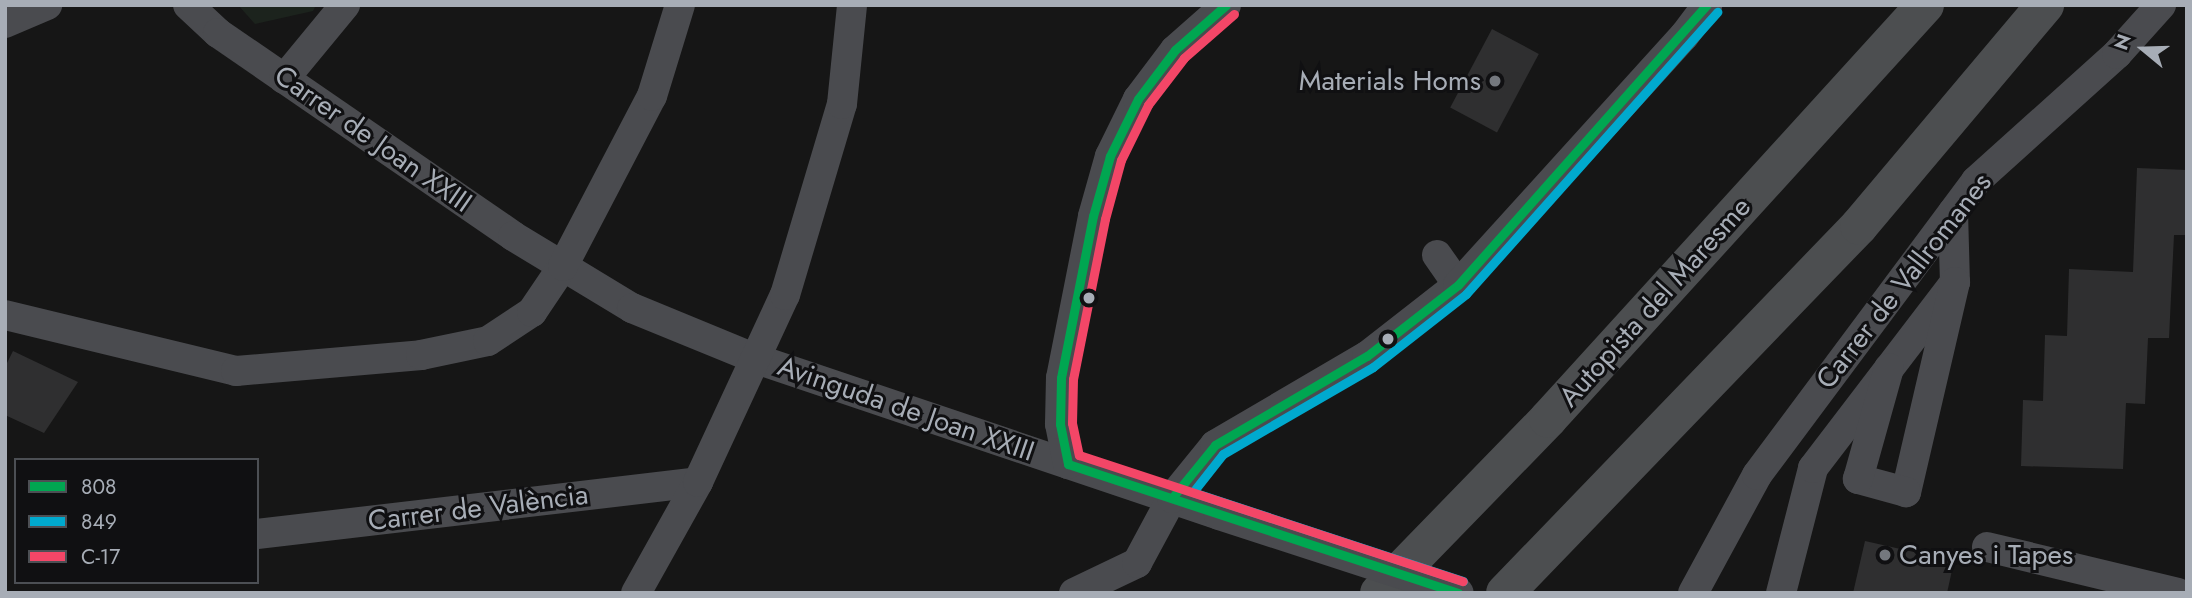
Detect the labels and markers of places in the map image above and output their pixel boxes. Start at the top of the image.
place label: Materials Homs [1299,64,1481,98]
marker: Materials Homs [1487,73,1503,89]
unlabelled marker [1082,291,1096,305]
unlabelled marker [1381,332,1395,346]
place label: Canyes i Tapes [1899,538,2073,572]
marker: Canyes i Tapes [1877,547,1893,563]

